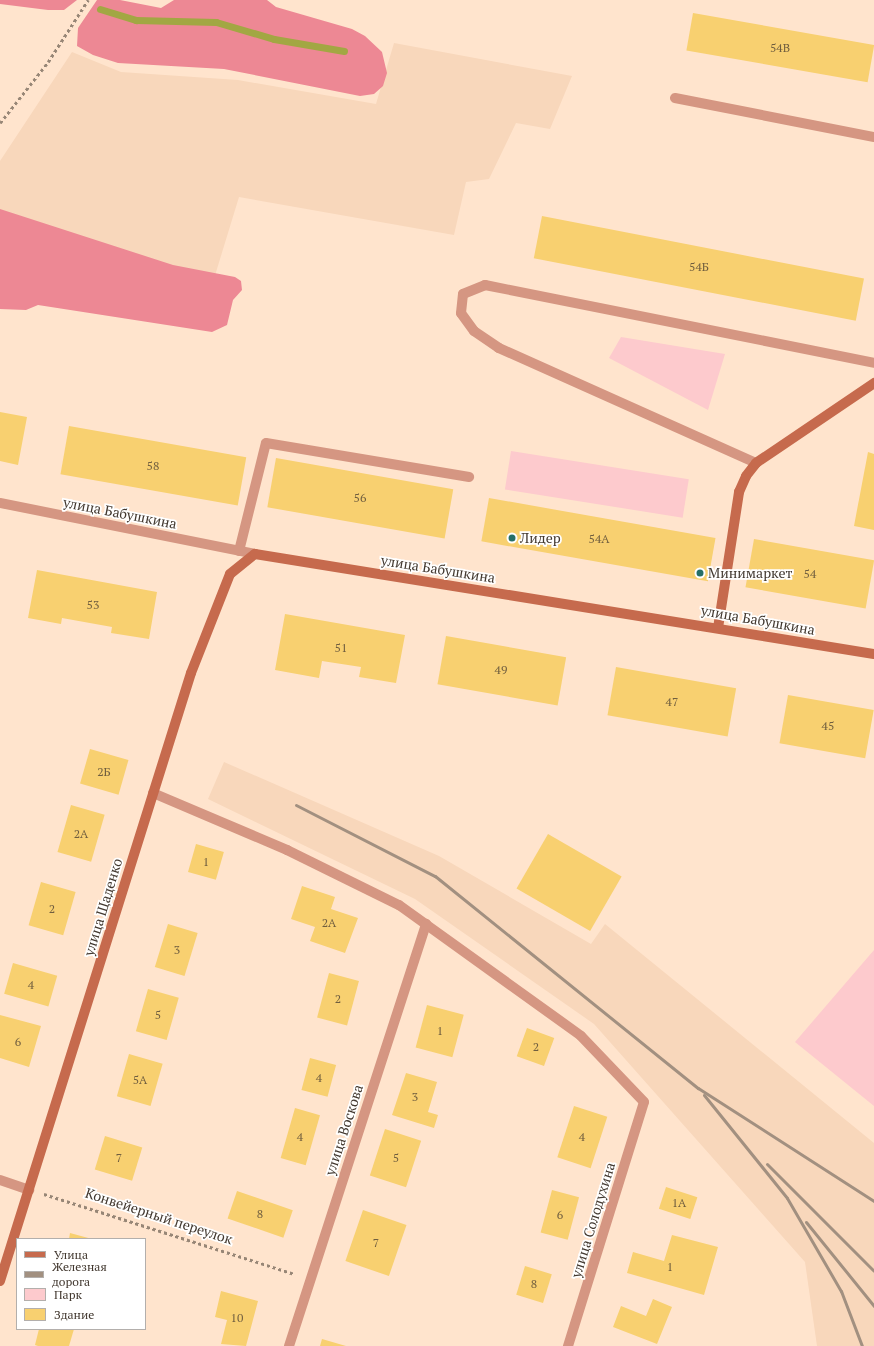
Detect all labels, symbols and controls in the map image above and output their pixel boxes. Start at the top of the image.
house number: 54В [770,41,790,55]
house number: 54Б [689,260,709,274]
house number: 58 [147,459,159,473]
house number: 56 [354,491,366,505]
street label: улица Бабушкина [62,494,178,532]
place label: Лидер [520,530,561,546]
house number: 54А [589,532,609,546]
marker: Лидер [507,533,517,543]
street label: улица Бабушкина [380,552,496,586]
place label: Минимаркет [708,565,793,581]
house number: 54 [804,567,816,581]
marker: Минимаркет [695,568,705,578]
house number: 53 [87,598,99,612]
street label: улица Бабушкина [700,602,816,638]
house number: 51 [335,641,347,655]
house number: 49 [495,663,507,677]
house number: 47 [666,695,678,709]
house number: 45 [822,719,834,733]
house number: 2Б [97,765,111,779]
house number: 2А [74,827,88,841]
house number: 1 [203,855,209,869]
street label: улица Щаденко [80,856,126,958]
house number: 2 [49,902,55,916]
house number: 2А [322,916,336,930]
house number: 3 [174,943,180,957]
house number: 4 [28,978,34,992]
house number: 2 [335,992,341,1006]
house number: 5 [155,1008,161,1022]
house number: 1 [437,1024,443,1038]
house number: 6 [15,1035,21,1049]
house number: 2 [533,1040,539,1054]
house number: 4 [316,1071,322,1085]
house number: 5А [133,1073,147,1087]
street label: улица Воскова [321,1082,367,1178]
house number: 3 [412,1090,418,1104]
house number: 4 [297,1130,303,1144]
house number: 4 [579,1130,585,1144]
house number: 7 [116,1151,122,1165]
house number: 5 [393,1151,399,1165]
street label: улица Солодухина [567,1160,619,1280]
street label: Конвейерный переулок [83,1184,235,1248]
house number: 1А [672,1196,686,1210]
house number: 8 [257,1207,263,1221]
house number: 6 [557,1208,563,1222]
house number: 7 [373,1236,379,1250]
legend [16,1238,146,1330]
text: Улица [54,1247,88,1262]
text: Железная дорога [52,1259,107,1289]
house number: 1 [667,1260,673,1274]
house number: 8 [531,1277,537,1291]
text: Парк [54,1287,82,1302]
text: Здание [54,1307,94,1322]
house number: 10 [231,1311,243,1325]

